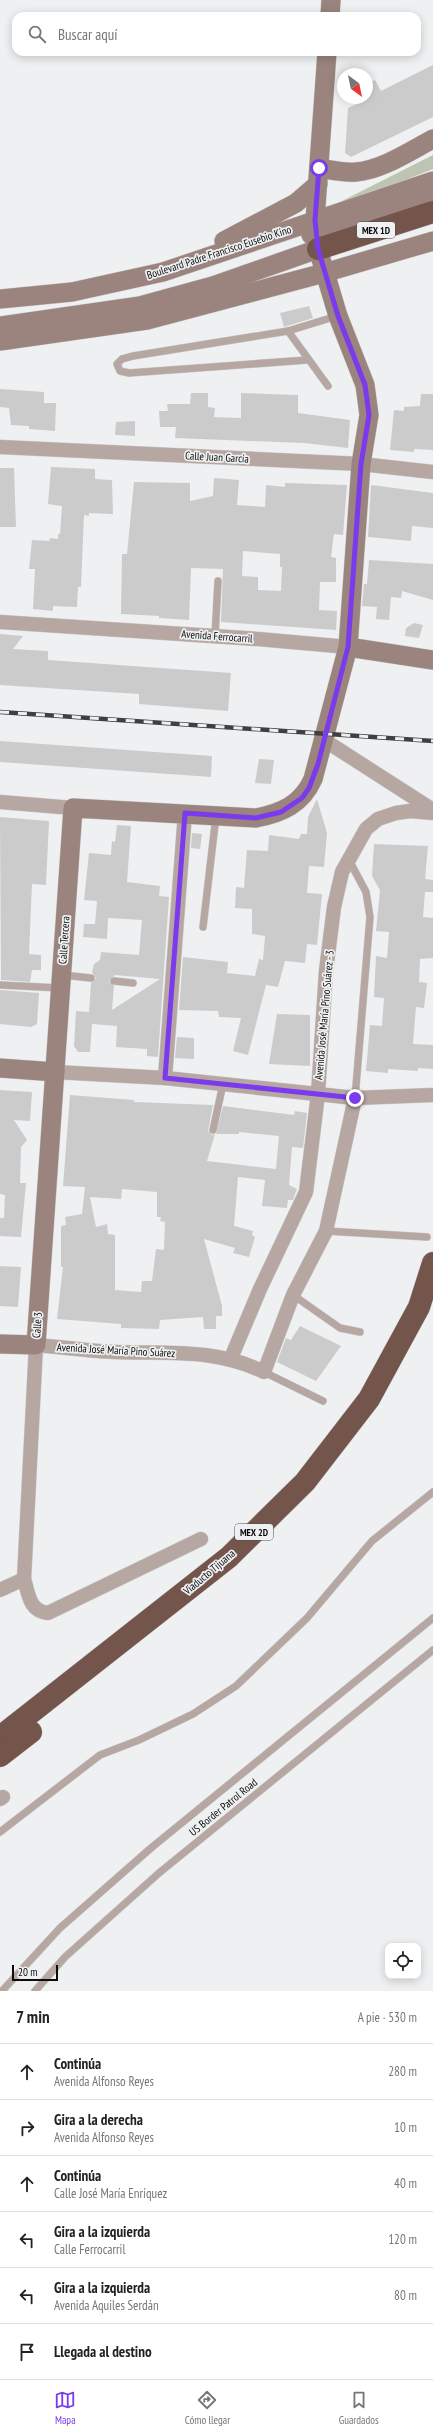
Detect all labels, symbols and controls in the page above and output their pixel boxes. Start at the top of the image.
search box [12,12,421,56]
icon: search [26,23,48,45]
text: Buscar aquí [58,25,118,44]
north arrow [337,68,373,104]
route start [310,159,328,177]
street label: Boulevard Padre Francisco Eusebio Kino [145,222,293,282]
road number: MEX 1D [357,222,395,238]
street label: Calle Juan García [185,448,249,466]
street label: Avenida Ferrocarril [181,627,254,646]
street label: Calle Tercera [55,916,73,964]
street label: Avenida José María Pino Suárez - 3 [311,949,337,1080]
route end [346,1089,364,1107]
street label: Calle 3 [29,1311,45,1339]
street label: Avenida José María Pino Suárez [56,1340,176,1360]
road number: MEX 2D [235,1524,273,1540]
street label: Viaducto Tijuana [180,1546,238,1598]
street label: US Border Patrol Road [186,1775,260,1839]
map controls [385,1943,421,1979]
button: locate [385,1943,421,1979]
scale bar [12,1963,58,1982]
text: 20 m [18,1965,37,1979]
text: 7 min [16,2006,50,2028]
text: A pie · 530 m [358,2009,417,2026]
text: Continúa [54,2054,101,2073]
icon: ahead [16,2061,38,2083]
text: 280 m [388,2063,417,2080]
text: Avenida Alfonso Reyes [54,2073,154,2090]
text: Gira a la derecha [54,2110,143,2129]
icon: right [16,2117,38,2139]
text: 10 m [394,2119,417,2136]
text: Avenida Alfonso Reyes [54,2129,154,2146]
text: Continúa [54,2166,101,2185]
icon: ahead [16,2173,38,2195]
text: 40 m [394,2175,417,2192]
text: Calle José María Enríquez [54,2185,167,2202]
text: Gira a la izquierda [54,2222,150,2241]
icon: left [16,2229,38,2251]
text: 120 m [388,2231,417,2248]
text: Calle Ferrocarril [54,2241,125,2258]
text: Gira a la izquierda [54,2278,150,2297]
icon: left [16,2285,38,2307]
text: 80 m [394,2287,417,2304]
text: Avenida Aquiles Serdán [54,2297,159,2314]
icon: arrive [16,2341,38,2363]
text: Llegada al destino [54,2342,152,2361]
tab: Mapa [54,2389,76,2427]
tab: Cómo llegar [185,2389,230,2427]
tab: Guardados [339,2389,379,2427]

